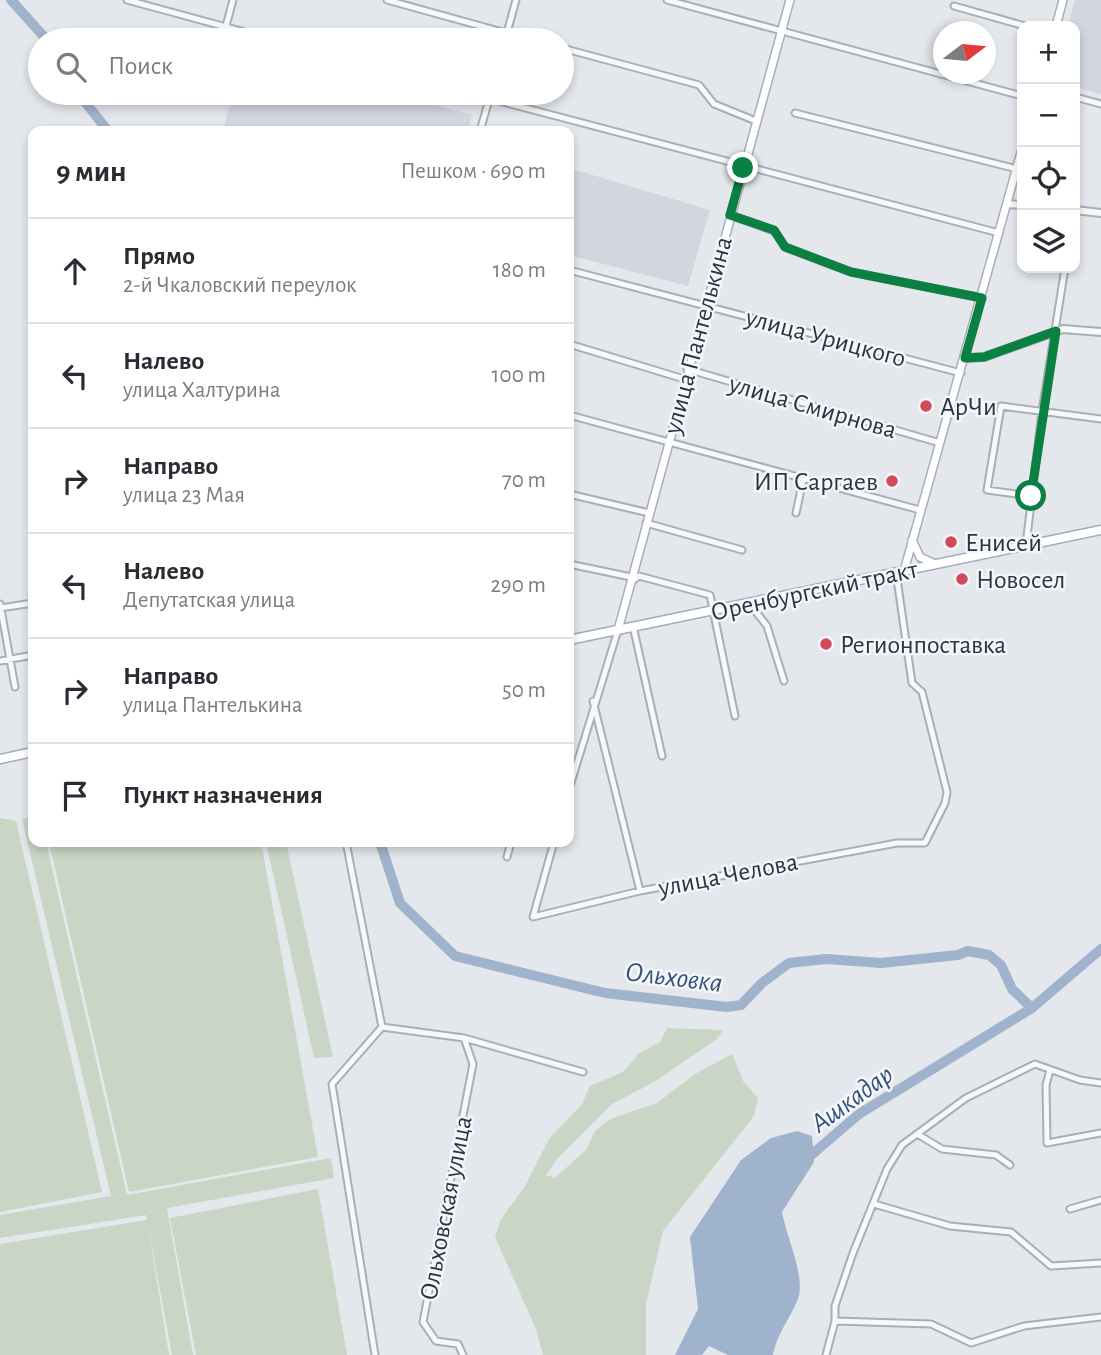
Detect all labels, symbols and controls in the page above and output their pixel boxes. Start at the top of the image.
north arrow [933,21,996,84]
map controls [1017,21,1080,273]
button: + [1017,21,1080,84]
search box [28,28,574,105]
icon: search [52,48,90,86]
text: Поиск [108,53,173,79]
button: − [1017,84,1080,147]
button: locate [1017,147,1080,210]
route end [727,152,758,183]
text: 9 мин [56,157,127,187]
text: Пешком · 690 m [401,160,546,183]
button: layers [1017,210,1080,273]
street label: улица Пантелькина [659,234,737,438]
text: Прямо [123,243,195,269]
icon: ahead [56,252,94,290]
text: 180 m [493,259,546,282]
text: 2-й Чкаловский переулок [123,274,357,297]
street label: улица Урицкого [742,304,909,372]
text: Налево [123,348,204,374]
icon: left [56,357,94,395]
text: 100 m [492,364,546,387]
street label: улица Смирнова [725,370,900,443]
text: улица Халтурина [123,379,281,402]
place label: АрЧи [940,394,997,420]
marker: АрЧи [918,398,934,414]
text: Направо [123,453,218,479]
icon: right [56,462,94,500]
text: 70 m [502,469,546,492]
place label: ИП Саргаев [754,469,878,495]
marker: ИП Саргаев [884,473,900,489]
route start [1015,480,1046,511]
text: улица 23 Мая [123,484,245,507]
place label: Енисей [965,530,1042,556]
marker: Енисей [943,534,959,550]
street label: Оренбургский тракт [708,556,921,626]
text: Налево [123,558,204,584]
icon: left [56,567,94,605]
place label: Новосел [976,567,1066,593]
marker: Новосел [954,571,970,587]
text: 290 m [490,574,546,597]
text: Депутатская улица [123,589,295,612]
place label: Регионпоставка [840,632,1006,658]
marker: Регионпоставка [818,636,834,652]
text: Направо [123,663,218,689]
icon: right [56,672,94,710]
text: 50 m [502,679,546,702]
text: улица Пантелькина [123,694,303,717]
icon: arrive [56,777,94,815]
text: Пункт назначения [123,782,323,808]
street label: улица Челова [655,849,800,901]
water label: Ольховка [624,958,724,998]
water label: Ашкадар [805,1061,899,1139]
street label: Ольховская улица [415,1114,477,1303]

